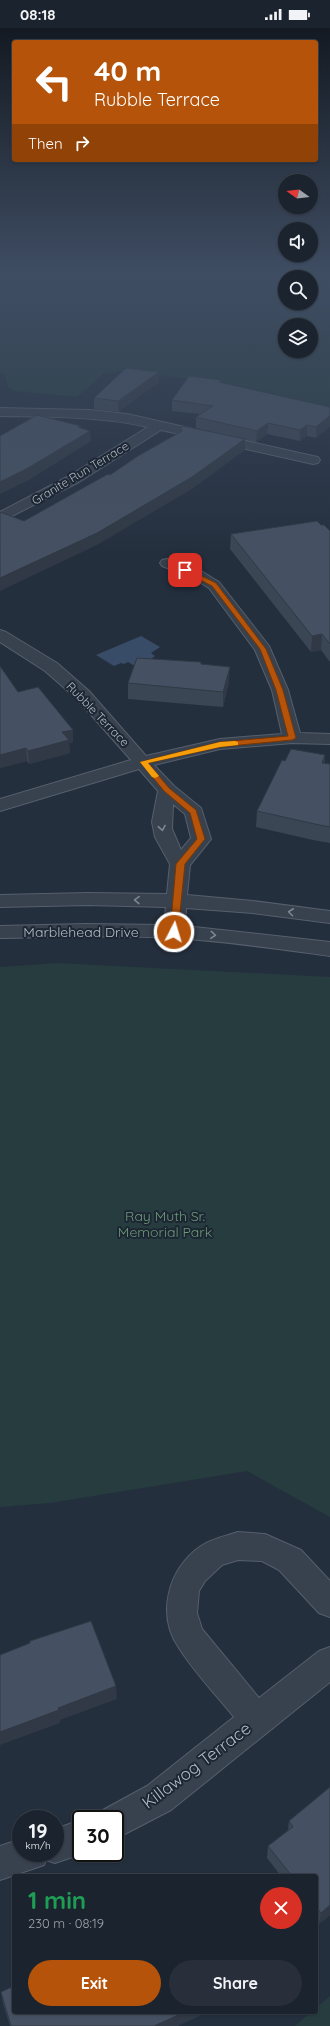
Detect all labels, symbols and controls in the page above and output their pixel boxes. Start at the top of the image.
text: 08:18 [20,5,56,24]
text: 40 m [94,53,161,88]
icon: left [28,56,80,108]
text: Rubble Terrace [94,88,220,111]
icon: right [71,132,93,154]
text: Then [28,134,63,153]
north arrow [278,174,318,214]
map controls [278,174,318,358]
button: sound [278,222,318,262]
button: search [278,270,318,310]
button: layers [278,318,318,358]
street label: Granite Run Terrace [29,438,131,508]
pin [168,553,202,587]
icon: arrive [174,559,196,581]
street label: Rubble Terrace [63,679,133,750]
one-way arrow [158,825,166,831]
one-way arrow [134,895,140,904]
one-way arrow [288,908,294,917]
position arrow [153,911,195,953]
street label: Marblehead Drive [23,923,139,941]
one-way arrow [210,931,216,940]
park label: Ray Muth Sr. Memorial Park [118,1207,212,1241]
street label: Killawog Terrace [137,1717,255,1813]
speed limit sign: 30 [72,1810,124,1862]
text: 19 [28,1818,48,1843]
text: km/h [25,1839,51,1852]
text: 1 min [28,1885,86,1915]
button: close [260,1887,302,1929]
text: 230 m · 08:19 [28,1915,104,1931]
button: Exit [28,1960,161,2006]
button: Share [169,1960,302,2006]

